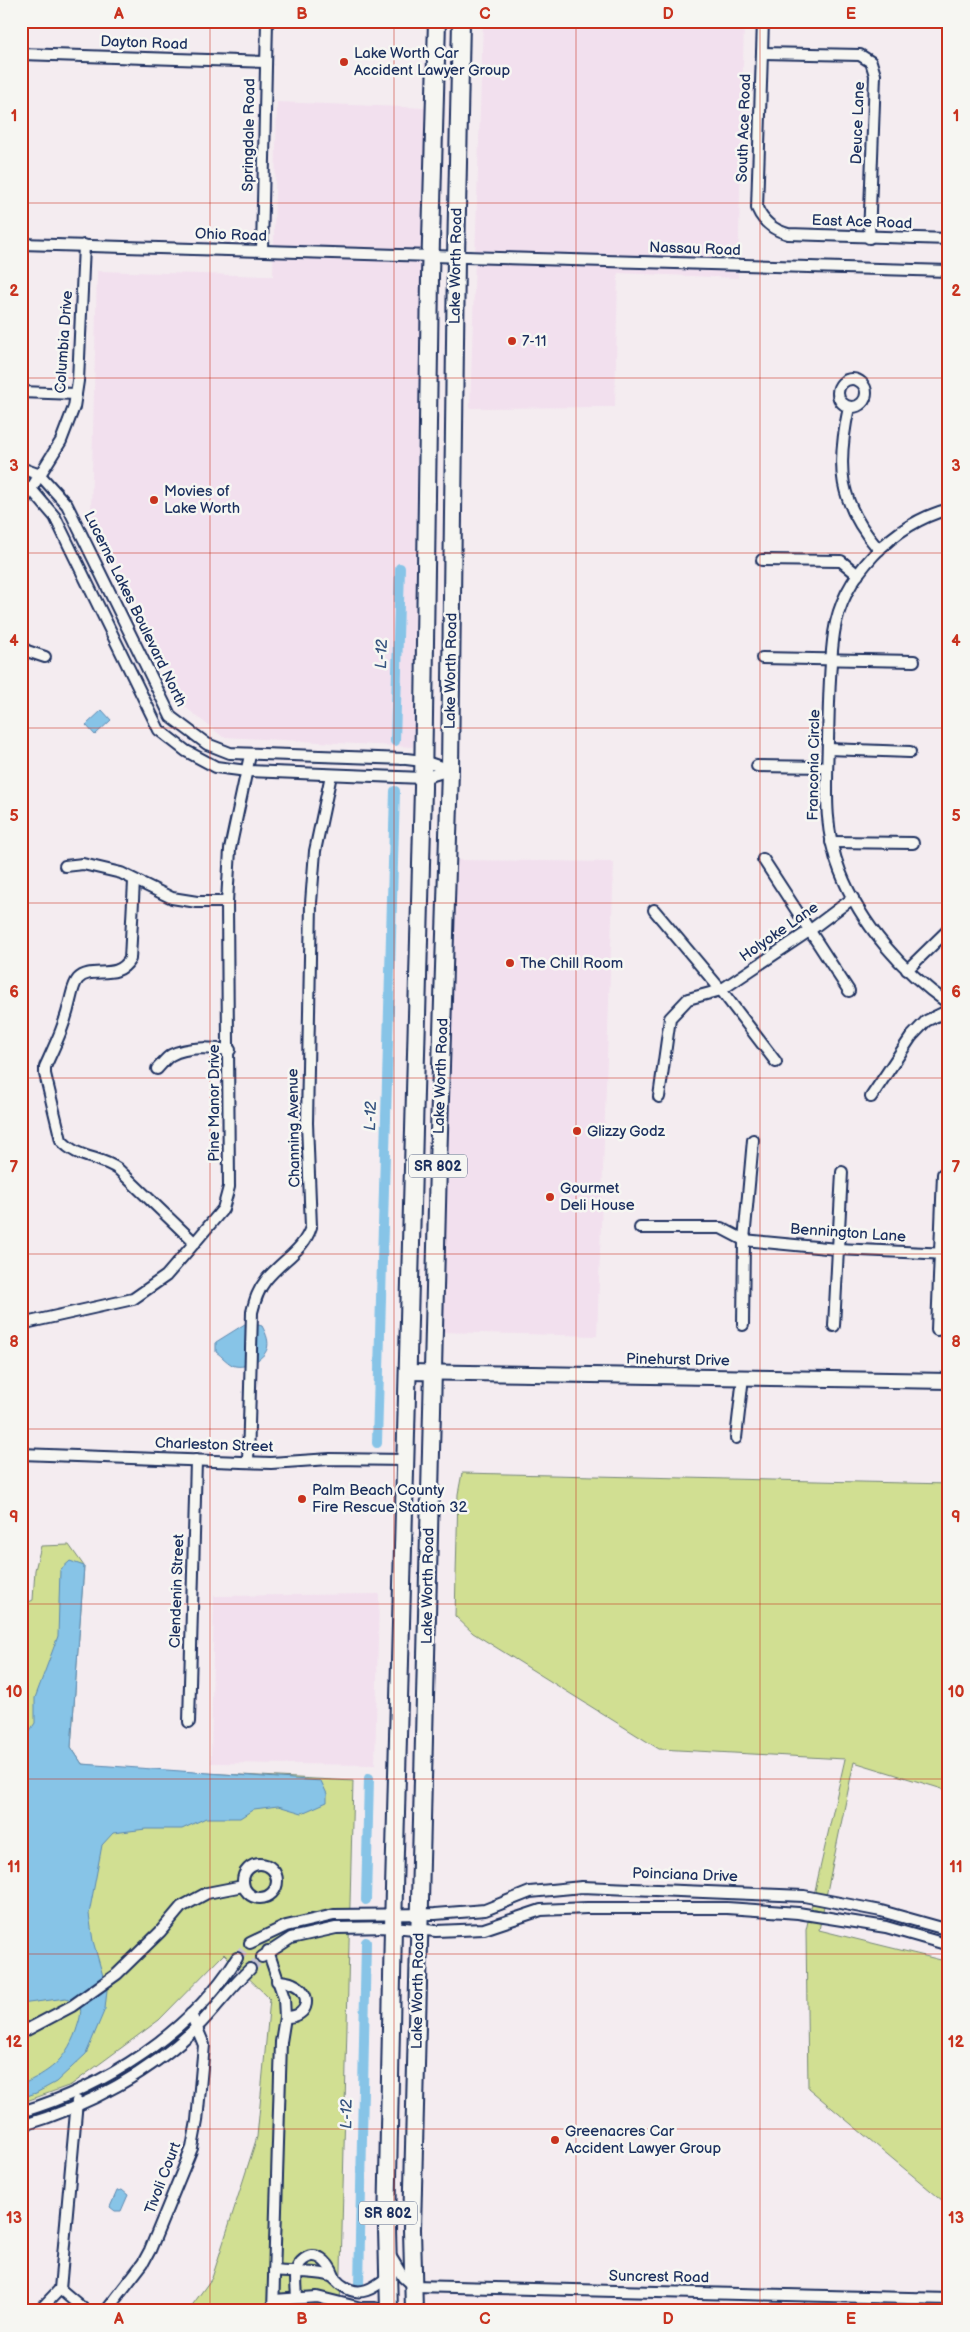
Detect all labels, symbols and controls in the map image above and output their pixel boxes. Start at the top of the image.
text: A [113,5,124,24]
text: B [296,5,308,24]
text: C [479,5,491,24]
text: D [662,5,674,24]
text: E [846,5,856,24]
street label: Dayton Road [100,32,188,54]
place label: Lake Worth Car Accident Lawyer Group [354,44,510,80]
marker: Lake Worth Car Accident Lawyer Group [338,56,350,68]
street label: South Ace Road [733,73,755,183]
street label: Springdale Road [239,78,259,192]
street label: Deuce Lane [847,81,869,165]
text: 1 [11,107,17,126]
text: 1 [953,107,959,126]
street label: Lake Worth Road [445,208,467,324]
street label: East Ace Road [811,211,913,233]
street label: Ohio Road [195,224,267,246]
street label: Nassau Road [649,238,741,260]
text: 2 [9,282,19,301]
text: 2 [951,282,961,301]
street label: Columbia Drive [51,290,77,394]
place label: 7-11 [522,332,546,351]
marker: 7-11 [506,335,518,347]
text: 3 [9,457,19,476]
text: 3 [951,457,961,476]
place label: Movies of Lake Worth [164,482,240,518]
marker: Movies of Lake Worth [148,494,160,506]
street label: Lucerne Lakes Boulevard North [79,508,191,710]
street label: Lake Worth Road [440,613,462,729]
text: 4 [9,632,19,651]
text: 4 [951,632,961,651]
water label: L-12 [372,639,392,669]
street label: Franconia Circle [804,709,824,821]
text: 5 [9,807,19,826]
text: 5 [951,807,961,826]
street label: Holyoke Lane [736,898,822,966]
place label: The Chill Room [520,954,623,973]
marker: The Chill Room [504,957,516,969]
text: 6 [9,983,19,1002]
text: 6 [951,983,961,1002]
street label: Lake Worth Road [429,1018,453,1134]
street label: Pine Manor Drive [205,1044,224,1162]
street label: Channing Avenue [283,1068,305,1188]
water label: L-12 [361,1101,381,1131]
place label: Glizzy Godz [587,1122,666,1141]
marker: Glizzy Godz [571,1125,583,1137]
road number: SR 802 [409,1154,467,1178]
text: 7 [10,1158,19,1177]
text: 7 [952,1158,961,1177]
place label: Gourmet Deli House [560,1179,635,1215]
marker: Gourmet Deli House [544,1191,556,1203]
street label: Bennington Lane [790,1219,907,1247]
text: 8 [9,1333,19,1352]
text: 8 [951,1333,961,1352]
street label: Pinehurst Drive [626,1350,730,1370]
street label: Charleston Street [154,1433,274,1457]
place label: Palm Beach County Fire Rescue Station 32 [312,1481,468,1517]
marker: Palm Beach County Fire Rescue Station 32 [296,1493,308,1505]
text: 9 [9,1508,19,1527]
text: 9 [951,1508,961,1527]
street label: Lake Worth Road [417,1528,439,1644]
street label: Clendenin Street [166,1533,188,1648]
text: 10 [6,1683,22,1702]
text: 10 [948,1683,964,1702]
text: 11 [7,1858,21,1877]
text: 11 [949,1858,963,1877]
street label: Poinciana Drive [632,1864,738,1886]
street label: Lake Worth Road [407,1933,429,2049]
text: 12 [6,2033,23,2052]
text: 12 [948,2033,965,2052]
water label: L-12 [337,2099,357,2129]
place label: Greenacres Car Accident Lawyer Group [565,2122,721,2158]
marker: Greenacres Car Accident Lawyer Group [549,2134,561,2146]
street label: Tivoli Court [141,2139,186,2217]
road number: SR 802 [359,2202,417,2224]
text: 13 [6,2209,22,2228]
text: 13 [948,2209,964,2228]
street label: Suncrest Road [609,2267,709,2287]
text: A [113,2310,124,2329]
text: B [296,2310,308,2329]
text: C [479,2310,491,2329]
text: D [662,2310,674,2329]
text: E [846,2310,856,2329]

